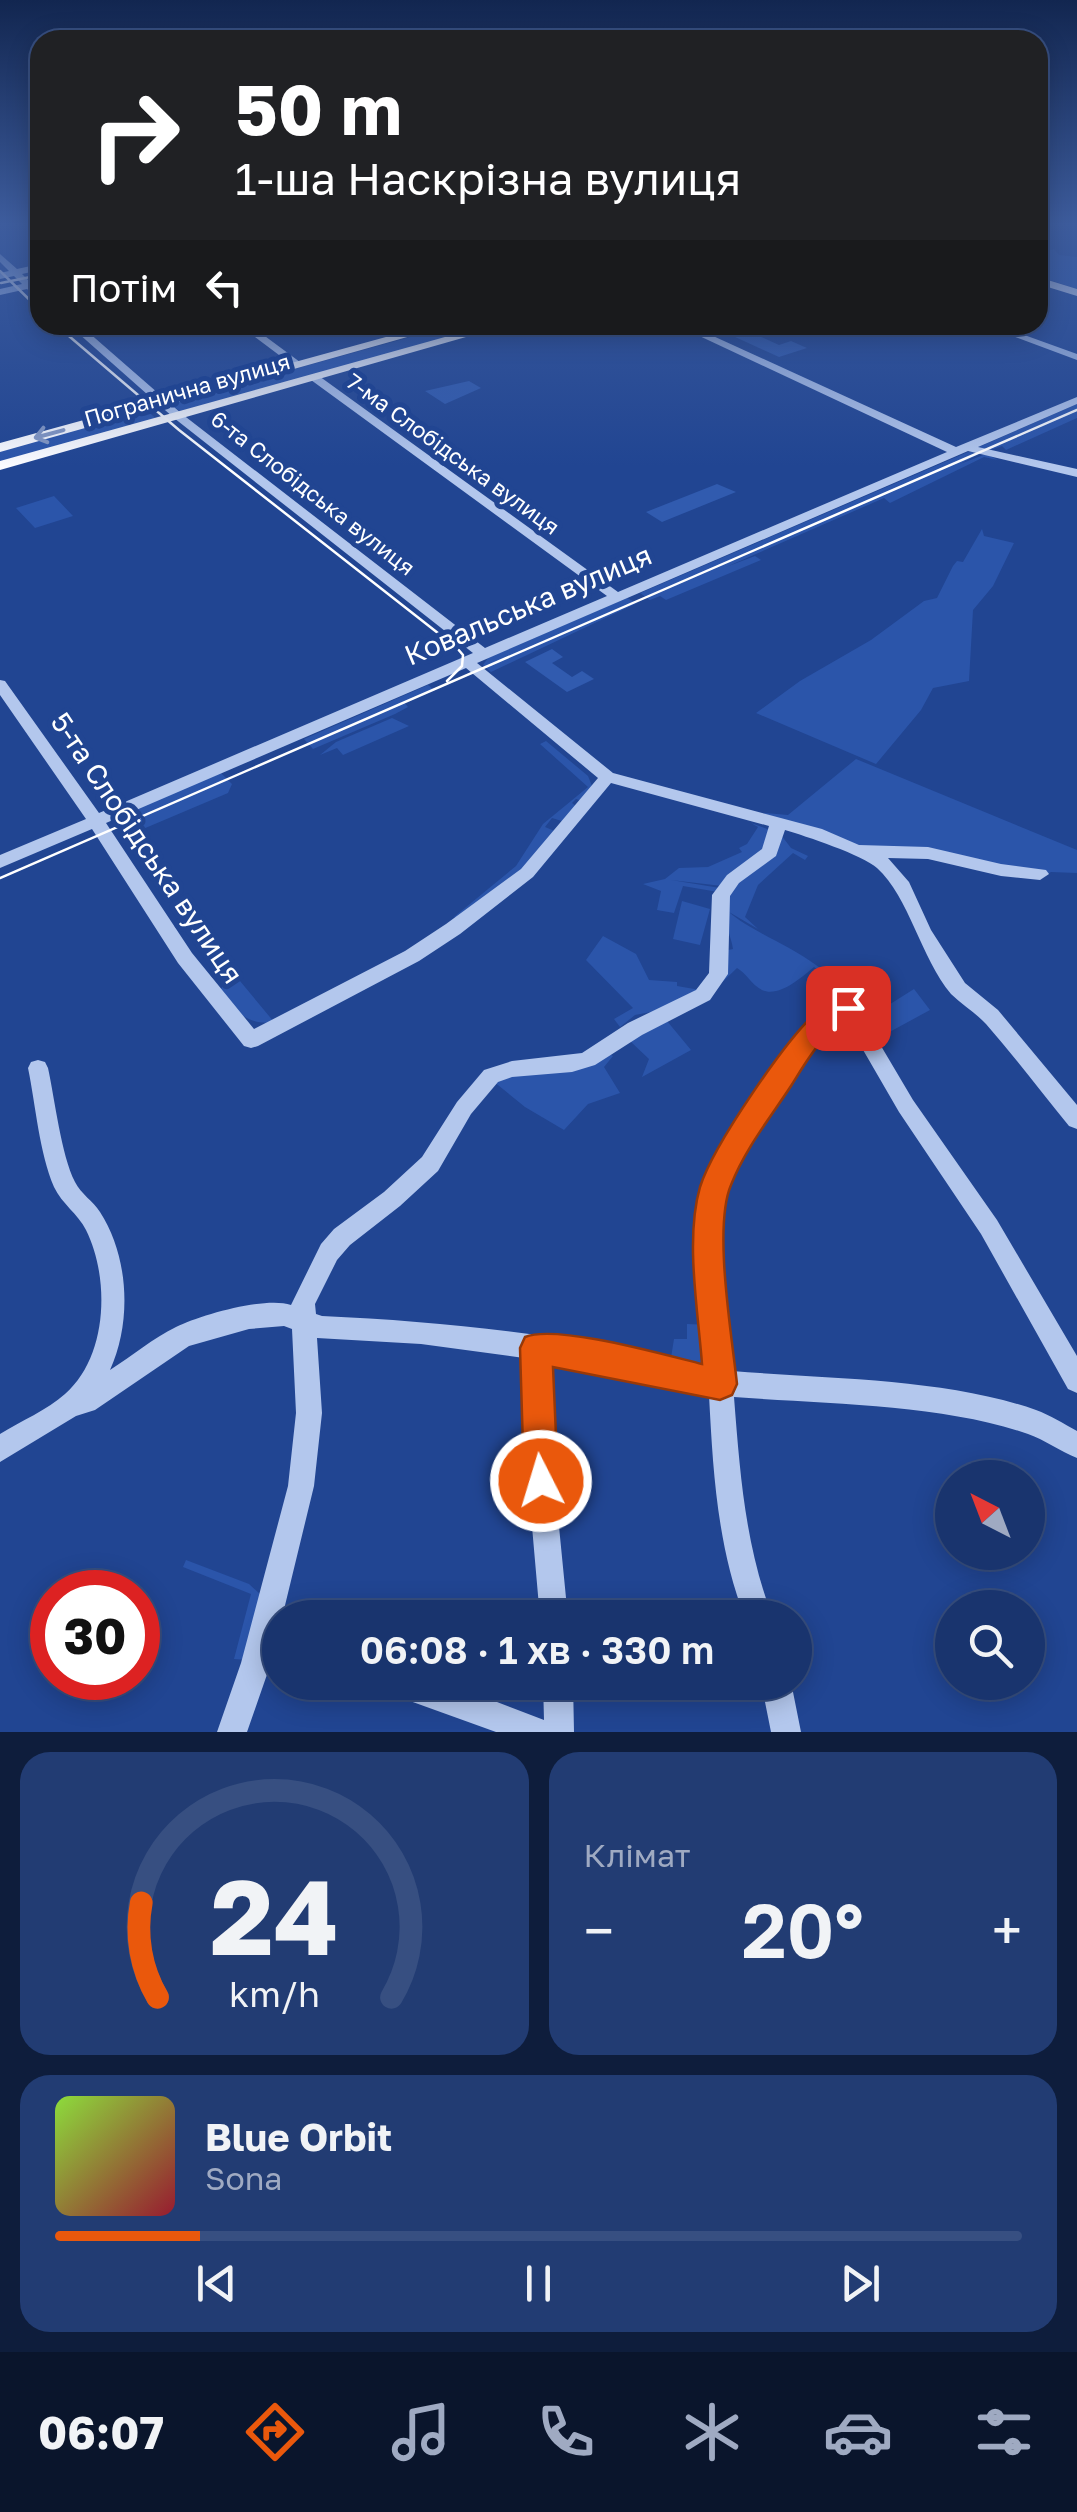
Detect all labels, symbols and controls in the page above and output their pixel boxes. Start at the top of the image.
text: 50 m [235,66,402,150]
icon: right [70,70,200,200]
text: 1-ша Наскрізна вулиця [235,151,741,205]
icon: left [197,260,252,315]
text: Потім [70,265,177,310]
street label: Погранична вулиця [81,347,293,432]
street label: 7-ма Слобідська вулиця [341,367,565,540]
street label: 6-та Слобідська вулиця [206,405,421,581]
one-way arrow [34,426,65,445]
street label: Ковальська вулиця [399,538,656,671]
street label: 5-та Слобідська вулиця [45,706,250,989]
pin [806,966,891,1051]
icon: arrive [821,981,876,1036]
position arrow [489,1429,593,1533]
north arrow [935,1460,1045,1570]
map controls [935,1460,1045,1700]
speed limit sign: 30 [30,1570,160,1700]
button: search [935,1590,1045,1700]
text: 06:08 · 1 хв · 330 m [360,1627,714,1672]
text: Клімат [584,1836,690,1874]
text: 24 [210,1853,338,1978]
text: 20° [742,1884,864,1975]
text: − [584,1897,614,1963]
text: + [992,1897,1022,1963]
text: km/h [229,1972,320,2015]
text: Blue Orbit [205,2114,392,2159]
text: Sona [205,2159,282,2197]
icon: previous [189,2256,244,2311]
icon: pause [511,2256,566,2311]
icon: next [833,2256,888,2311]
icon: directions [240,2397,310,2467]
icon: music [386,2397,456,2467]
icon: phone [531,2397,601,2467]
icon: climate [677,2397,747,2467]
icon: car [823,2397,893,2467]
icon: filters [969,2397,1039,2467]
text: 06:07 [38,2405,164,2459]

